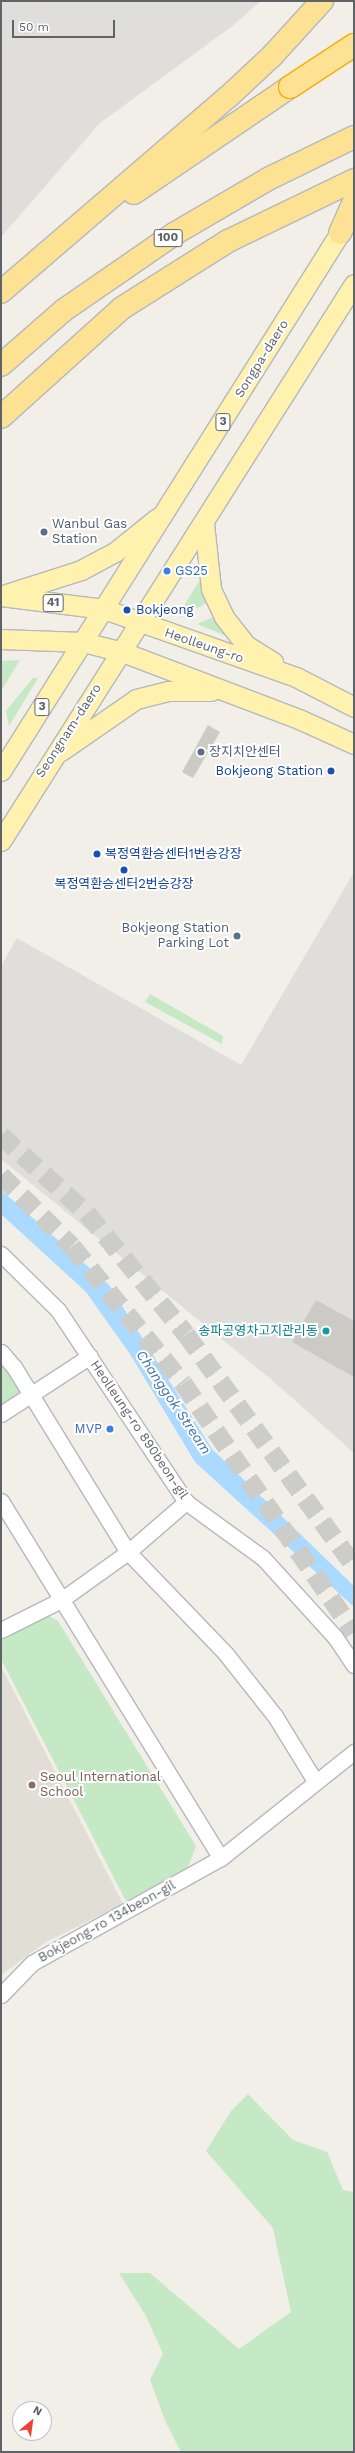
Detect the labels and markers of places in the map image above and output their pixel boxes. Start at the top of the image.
place label: Wanbul Gas Station [52,517,128,548]
marker: Wanbul Gas Station [39,527,49,537]
place label: GS25 [175,563,208,579]
marker: GS25 [162,566,172,576]
place label: Bokjeong [136,602,193,618]
marker: Bokjeong [121,604,133,616]
place label: 장지치안센터 [209,744,281,760]
marker: 장지치안센터 [196,747,206,757]
place label: Bokjeong Station [216,763,323,779]
marker: Bokjeong Station [326,766,336,776]
place label: 복정역환승센터1번승강장 [105,846,242,862]
marker: 복정역환승센터1번승강장 [92,849,102,859]
marker: 복정역환승센터2번승강장 [119,865,129,875]
place label: 복정역환승센터2번승강장 [54,876,194,892]
place label: Bokjeong Station Parking Lot [122,921,229,952]
marker: Bokjeong Station Parking Lot [232,931,242,941]
place label: 송파공영차고지관리동 [198,1323,318,1339]
marker: 송파공영차고지관리동 [321,1326,331,1336]
place label: MVP [75,1421,102,1437]
marker: MVP [105,1424,115,1434]
place label: Seoul International School [40,1770,161,1801]
marker: Seoul International School [27,1780,37,1790]

